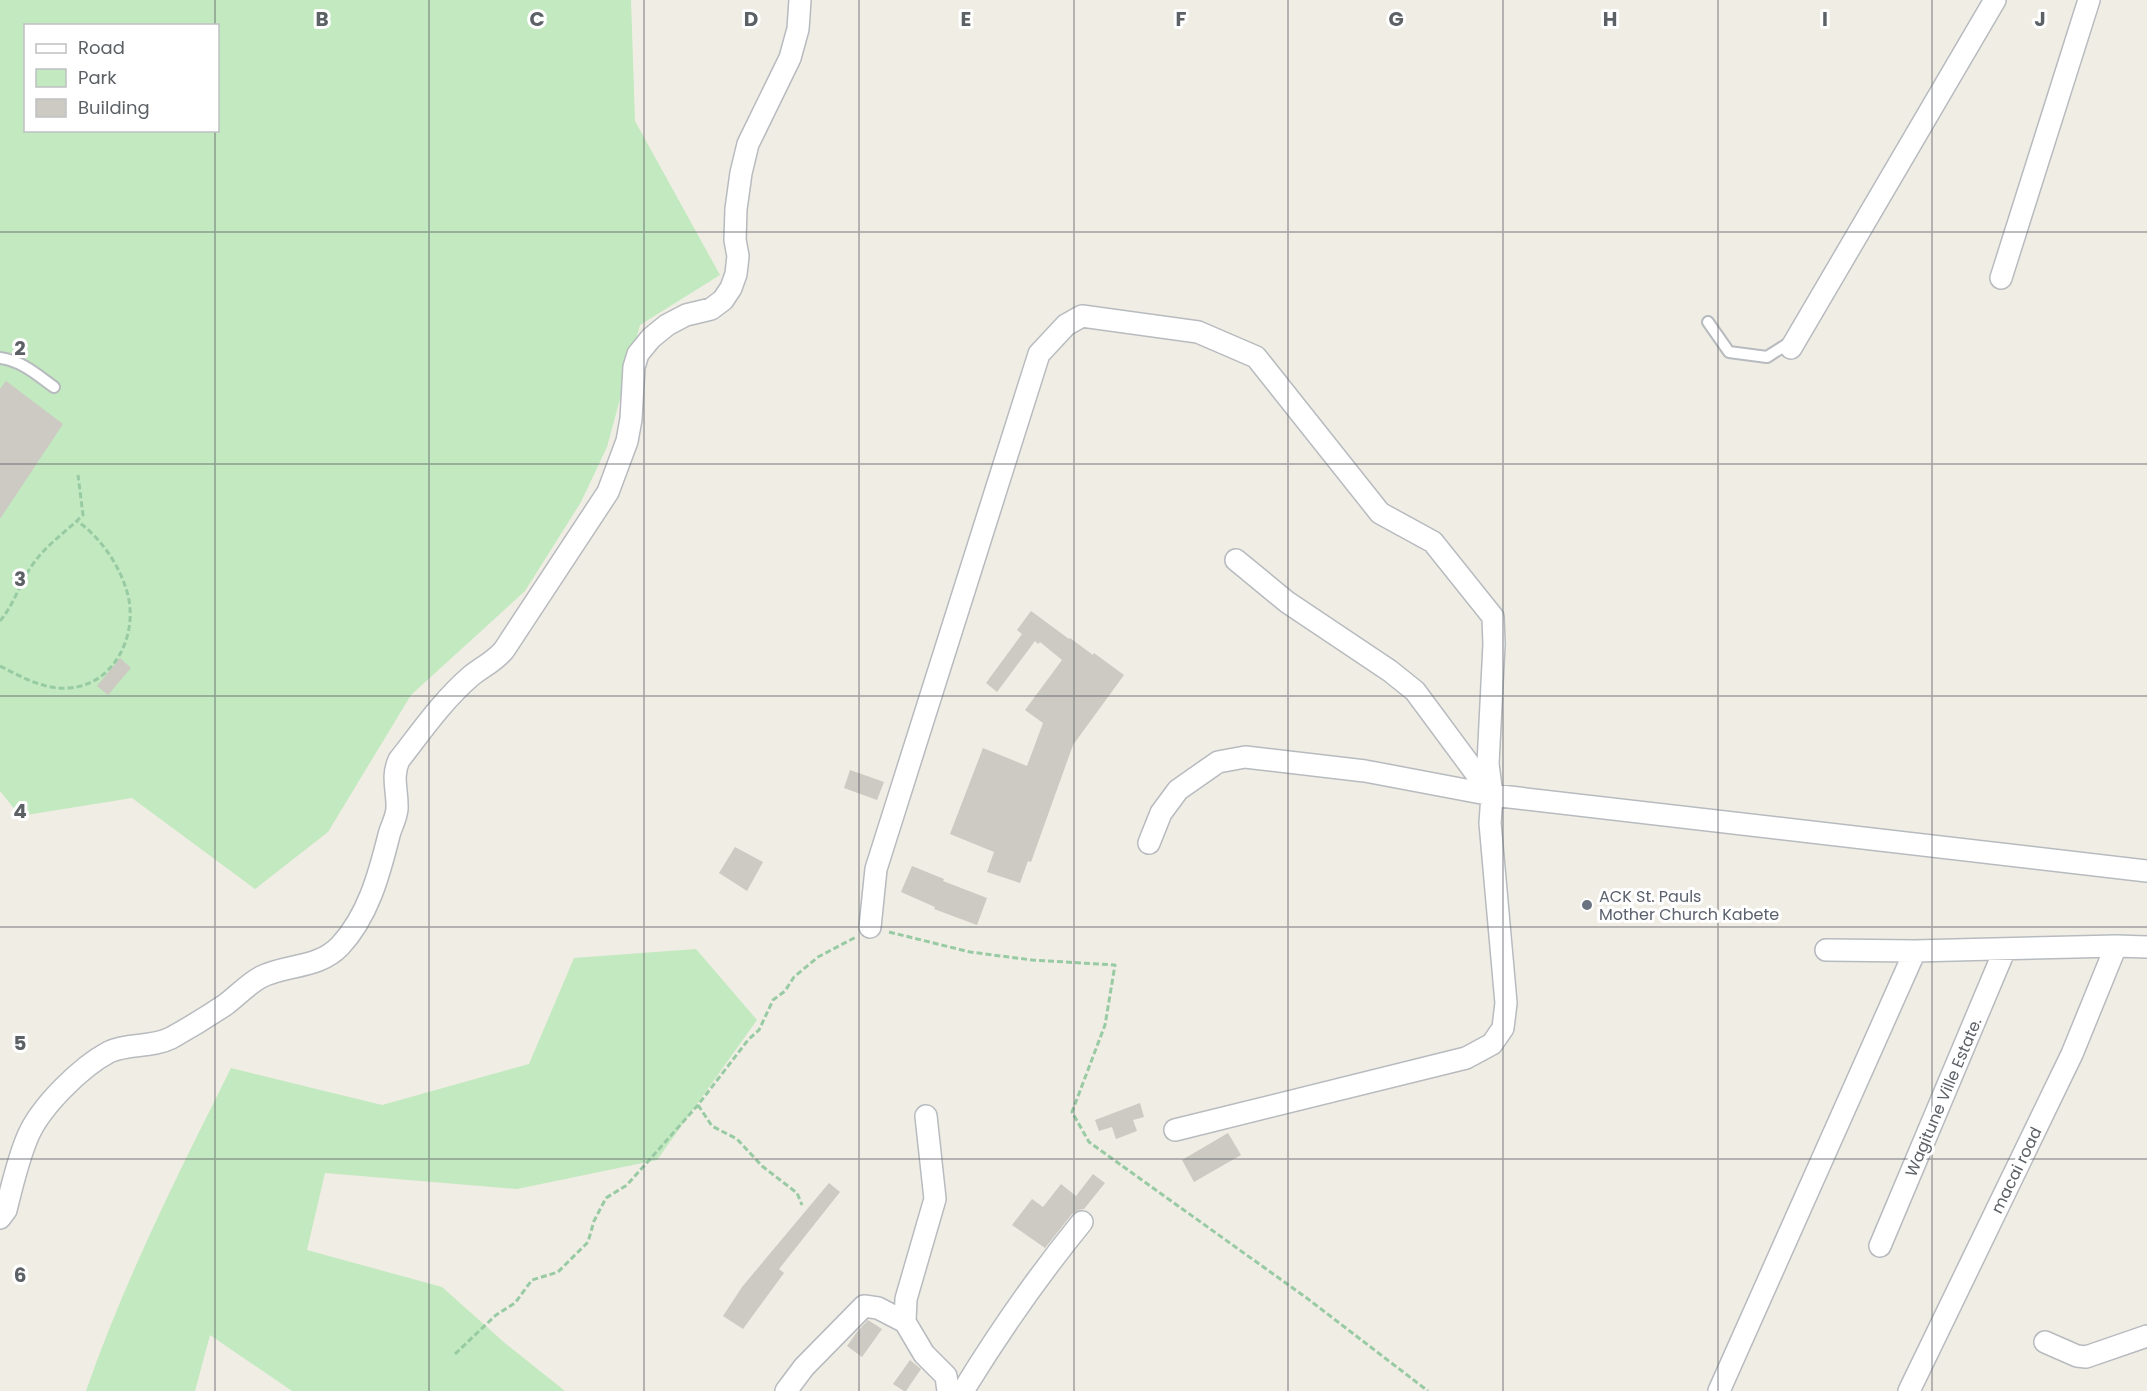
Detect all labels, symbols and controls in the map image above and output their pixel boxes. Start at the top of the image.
text: B [315,5,329,33]
text: C [529,5,545,33]
text: D [744,5,758,33]
text: E [961,5,971,33]
text: F [1176,5,1187,33]
text: G [1388,5,1404,33]
text: H [1603,5,1617,33]
text: I [1822,5,1828,33]
text: J [2034,5,2046,33]
legend [24,24,219,132]
text: Road [78,35,125,60]
text: Park [78,65,117,90]
text: Building [78,95,150,120]
text: 2 [14,334,26,362]
text: 3 [14,565,26,593]
text: 4 [13,797,27,825]
place label: ACK St. Pauls Mother Church Kabete [1599,885,1779,926]
marker: ACK St. Pauls Mother Church Kabete [1580,898,1594,912]
street label: Wagitune Ville Estate. [1900,1014,1987,1180]
text: 5 [14,1029,27,1057]
street label: macai road [1986,1123,2047,1217]
text: 6 [14,1261,26,1289]

